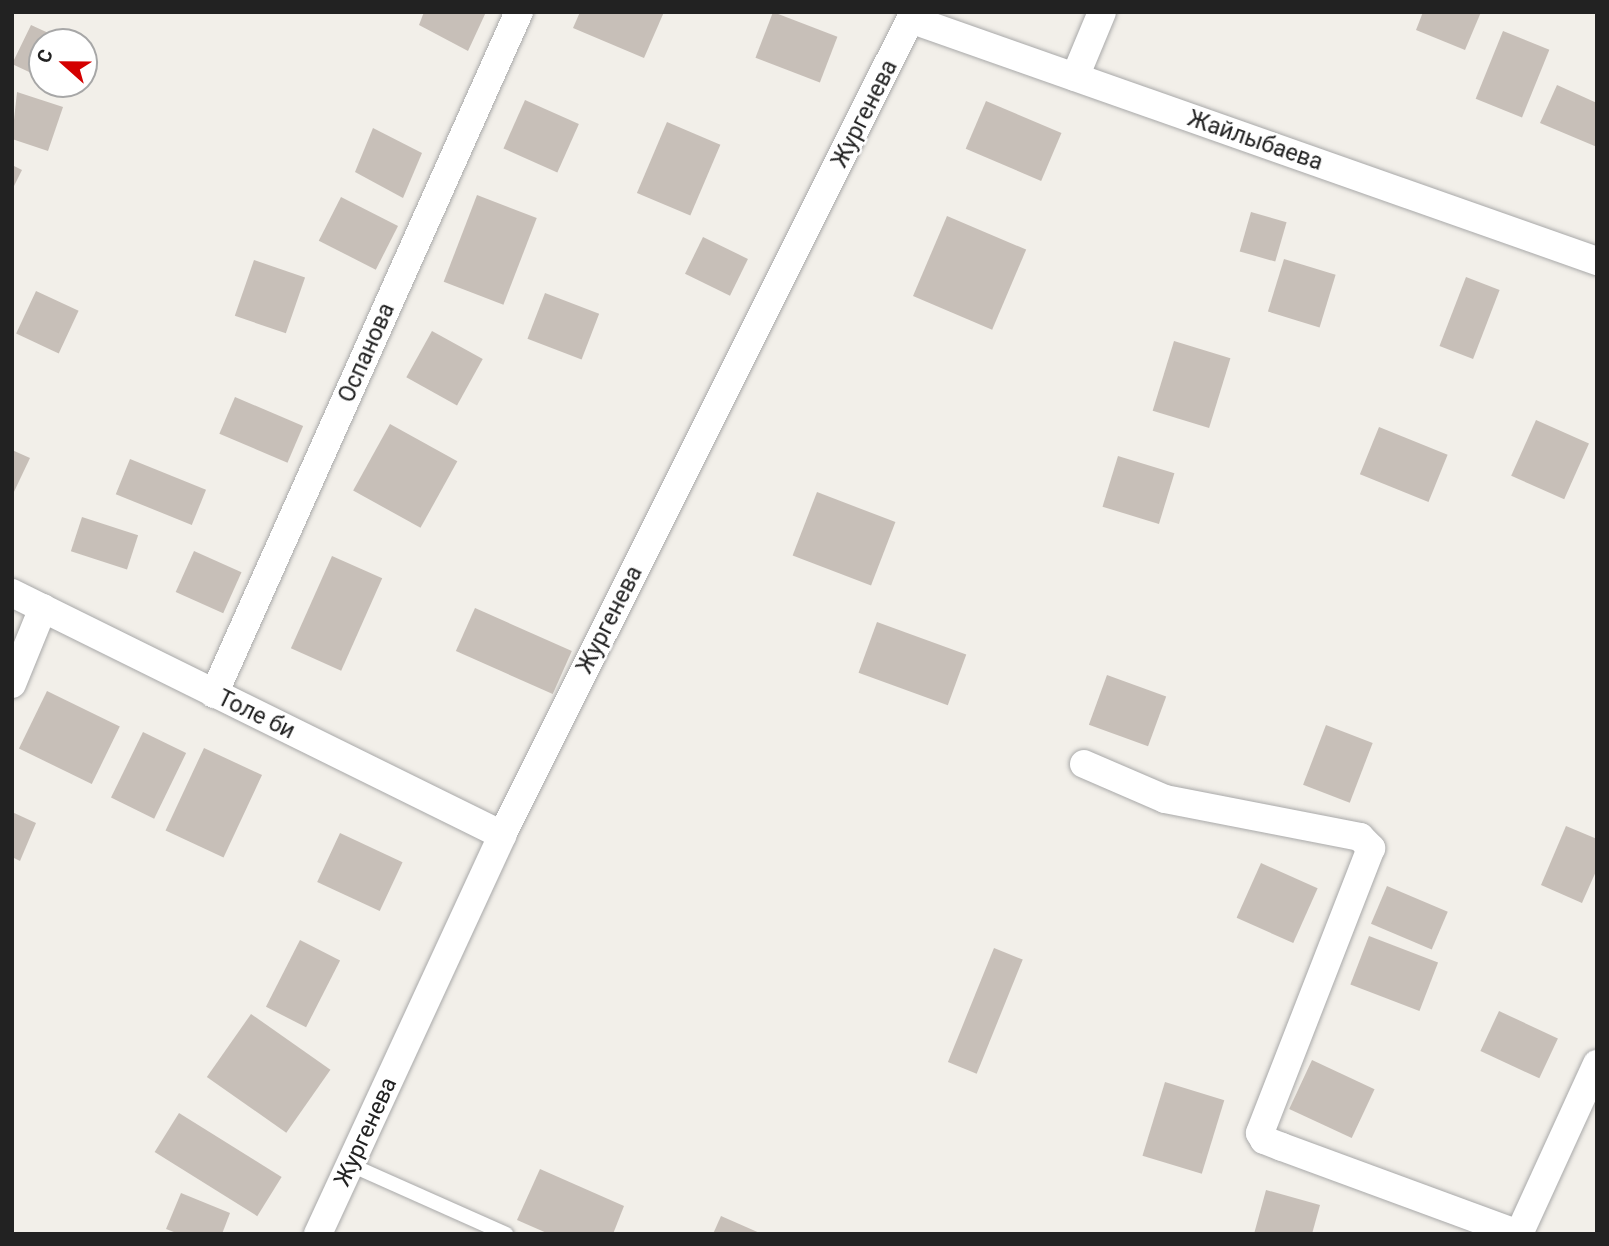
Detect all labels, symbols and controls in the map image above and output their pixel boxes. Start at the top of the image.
north arrow [28,28,98,98]
text: С [32,46,58,66]
street label: Жургенева [826,56,904,172]
street label: Жайлыбаева [1184,105,1326,177]
street label: Оспанова [333,299,401,407]
street label: Жургенева [571,562,649,678]
street label: Толе би [213,685,299,745]
street label: Жургенева [329,1073,403,1191]

